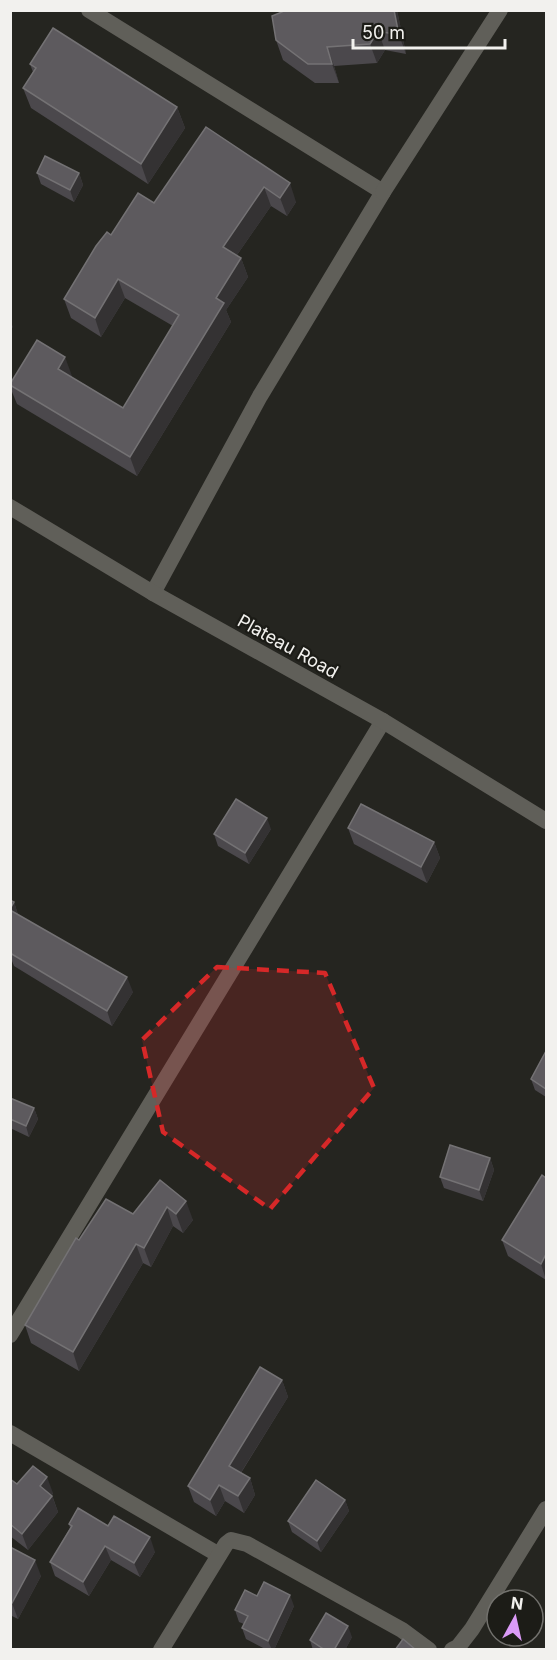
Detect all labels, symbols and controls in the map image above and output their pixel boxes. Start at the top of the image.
scale bar [353,12,504,50]
text: 50 m [362,22,405,43]
street label: Plateau Road [234,610,342,682]
north arrow [485,1588,545,1648]
text: N [510,1592,525,1614]

